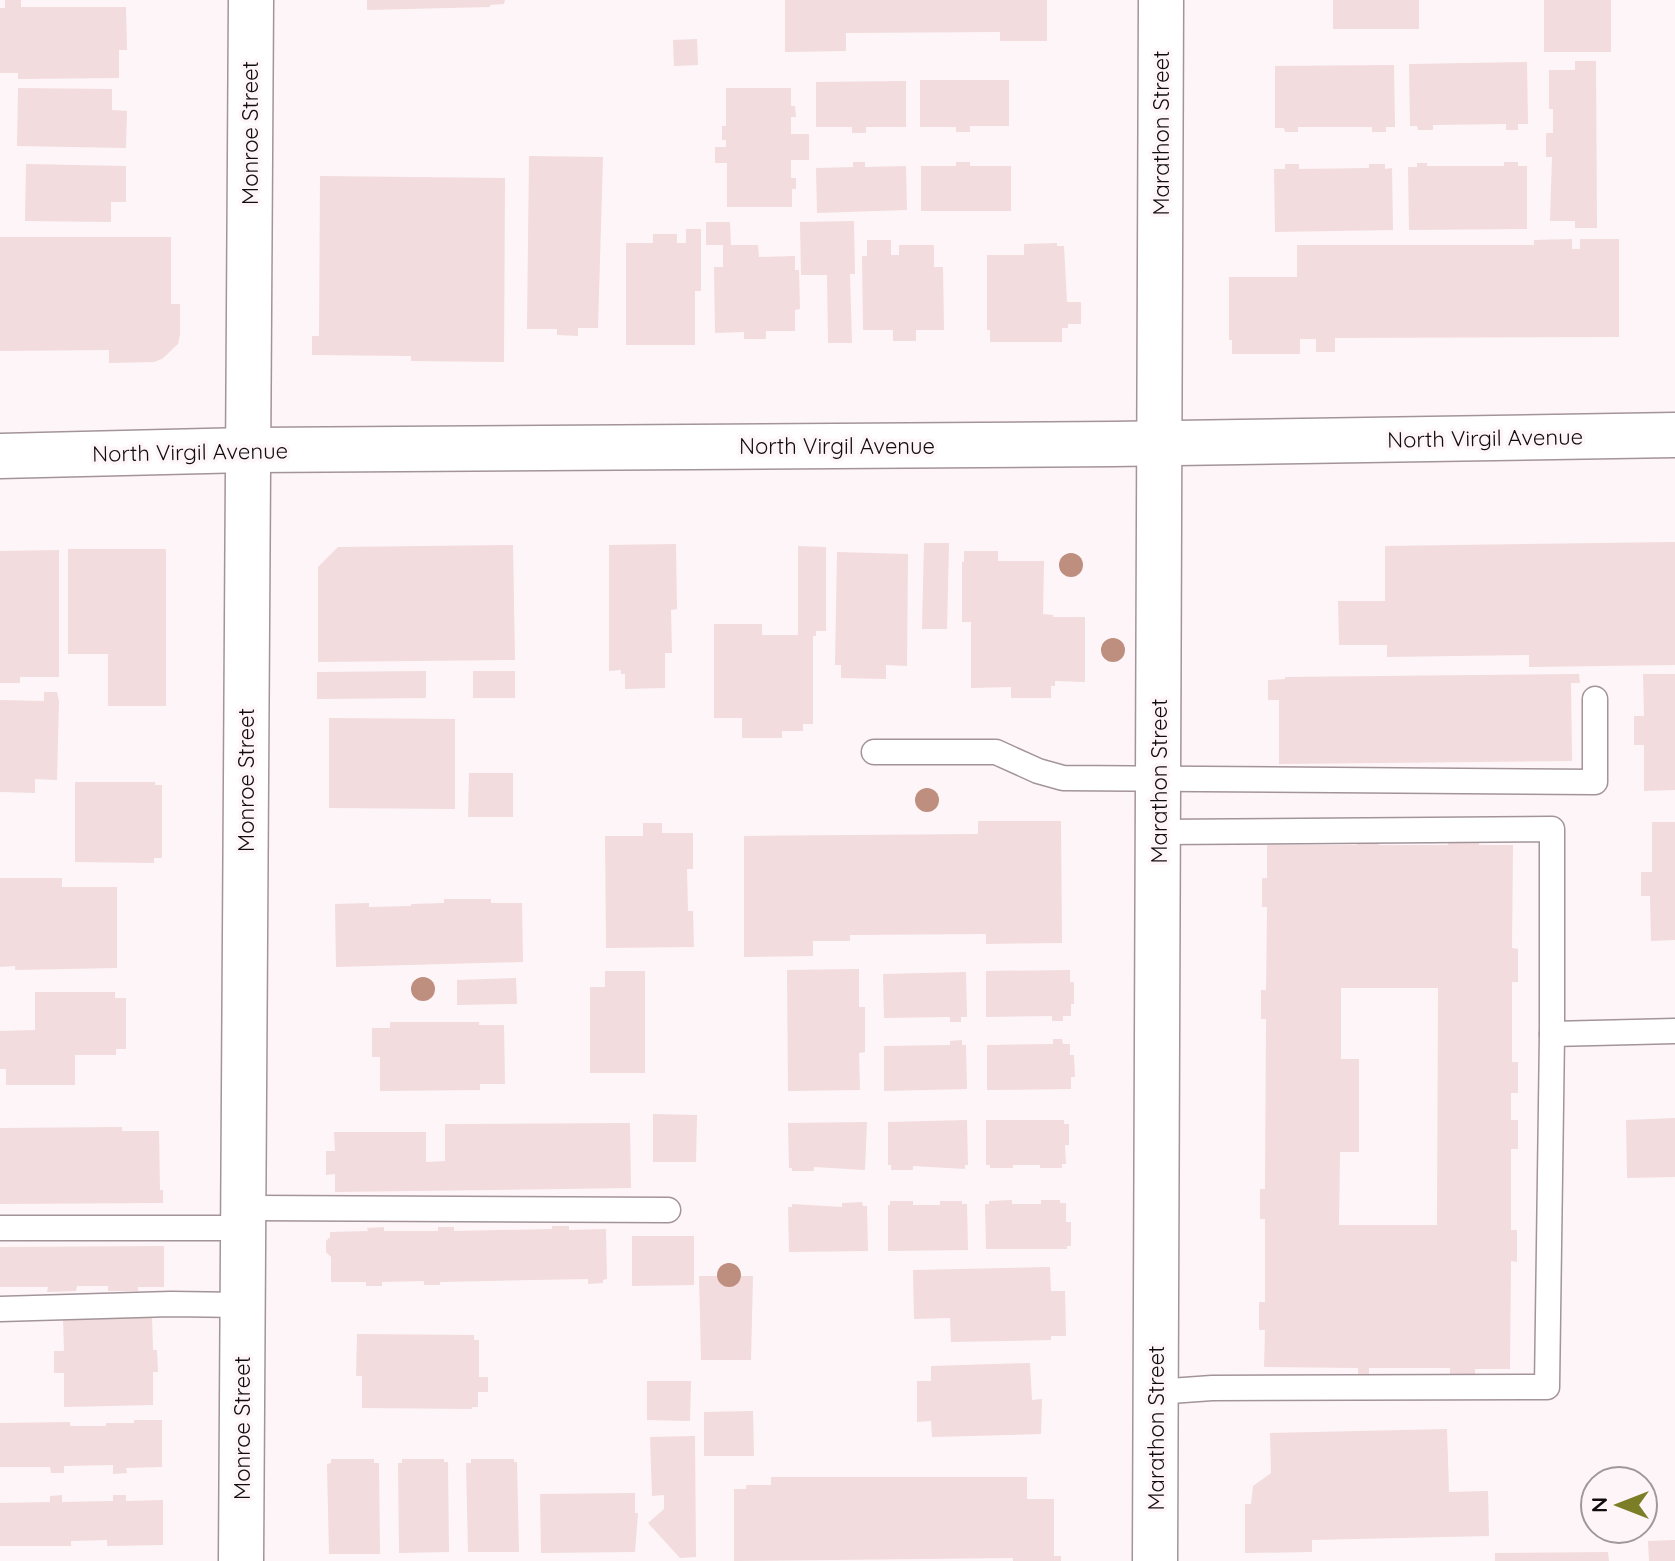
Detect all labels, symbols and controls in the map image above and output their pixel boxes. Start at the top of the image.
street label: Marathon Street [1147,50,1175,216]
street label: Monroe Street [236,61,264,205]
street label: North Virgil Avenue [1387,422,1583,454]
street label: North Virgil Avenue [739,432,935,460]
street label: North Virgil Avenue [92,436,288,468]
street label: Marathon Street [1145,698,1173,864]
street label: Monroe Street [232,708,260,852]
street label: Marathon Street [1142,1345,1170,1511]
street label: Monroe Street [228,1356,256,1500]
north arrow [1579,1465,1659,1545]
text: N [1585,1497,1613,1513]

